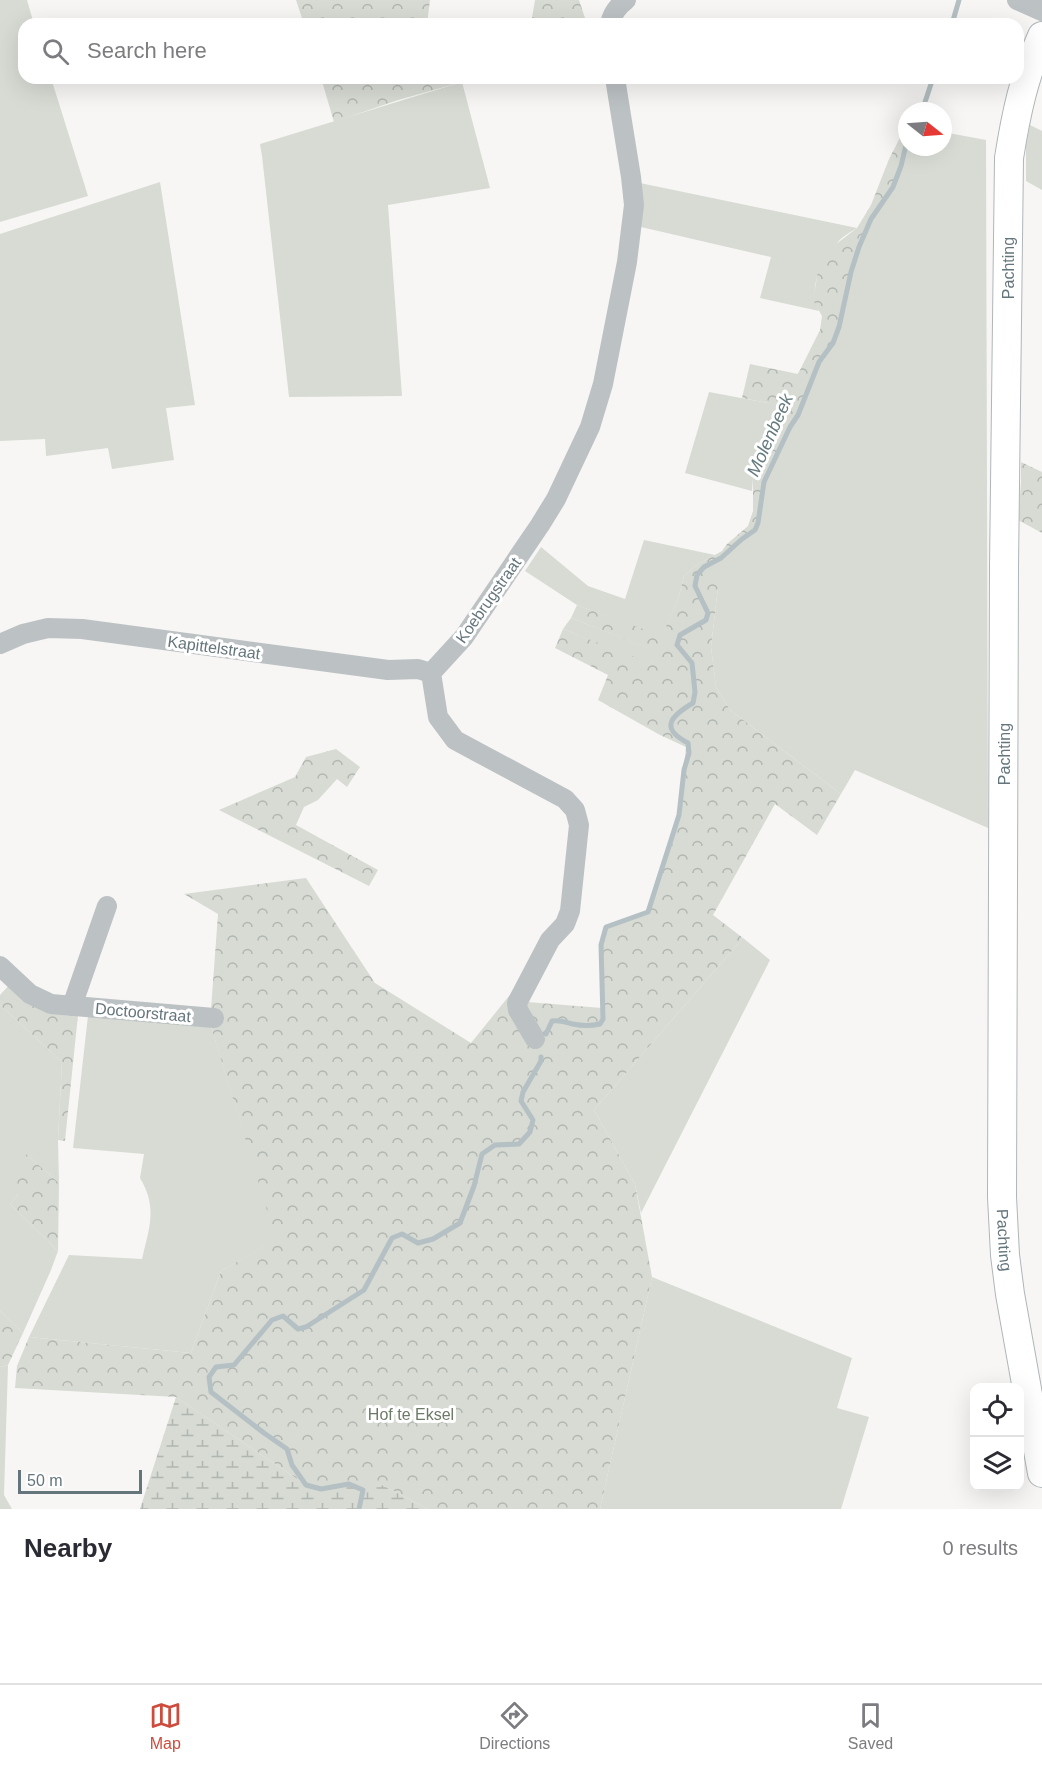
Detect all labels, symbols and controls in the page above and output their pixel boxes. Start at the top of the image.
search box [18,18,1024,84]
icon: search [39,35,72,68]
text: Search here [87,38,207,63]
north arrow [898,102,952,156]
street label: Pachting [1000,237,1017,299]
water label: Molenbeek [743,390,797,479]
street label: Koebrugstraat [453,554,525,646]
street label: Kapittelstraat [167,633,262,662]
street label: Pachting [996,723,1013,785]
street label: Doctoorstraat [94,1000,192,1025]
street label: Pachting [994,1209,1015,1272]
map controls [970,1383,1024,1491]
button: locate [970,1383,1024,1437]
park label: Hof te Eksel [368,1406,454,1423]
button: layers [970,1437,1024,1491]
scale bar [18,1467,142,1494]
text: 50 m [27,1472,63,1489]
text: Nearby [24,1533,112,1563]
text: 0 results [942,1537,1018,1559]
tab: Map [149,1699,182,1753]
tab: Directions [479,1699,550,1753]
tab: Saved [848,1699,893,1753]

